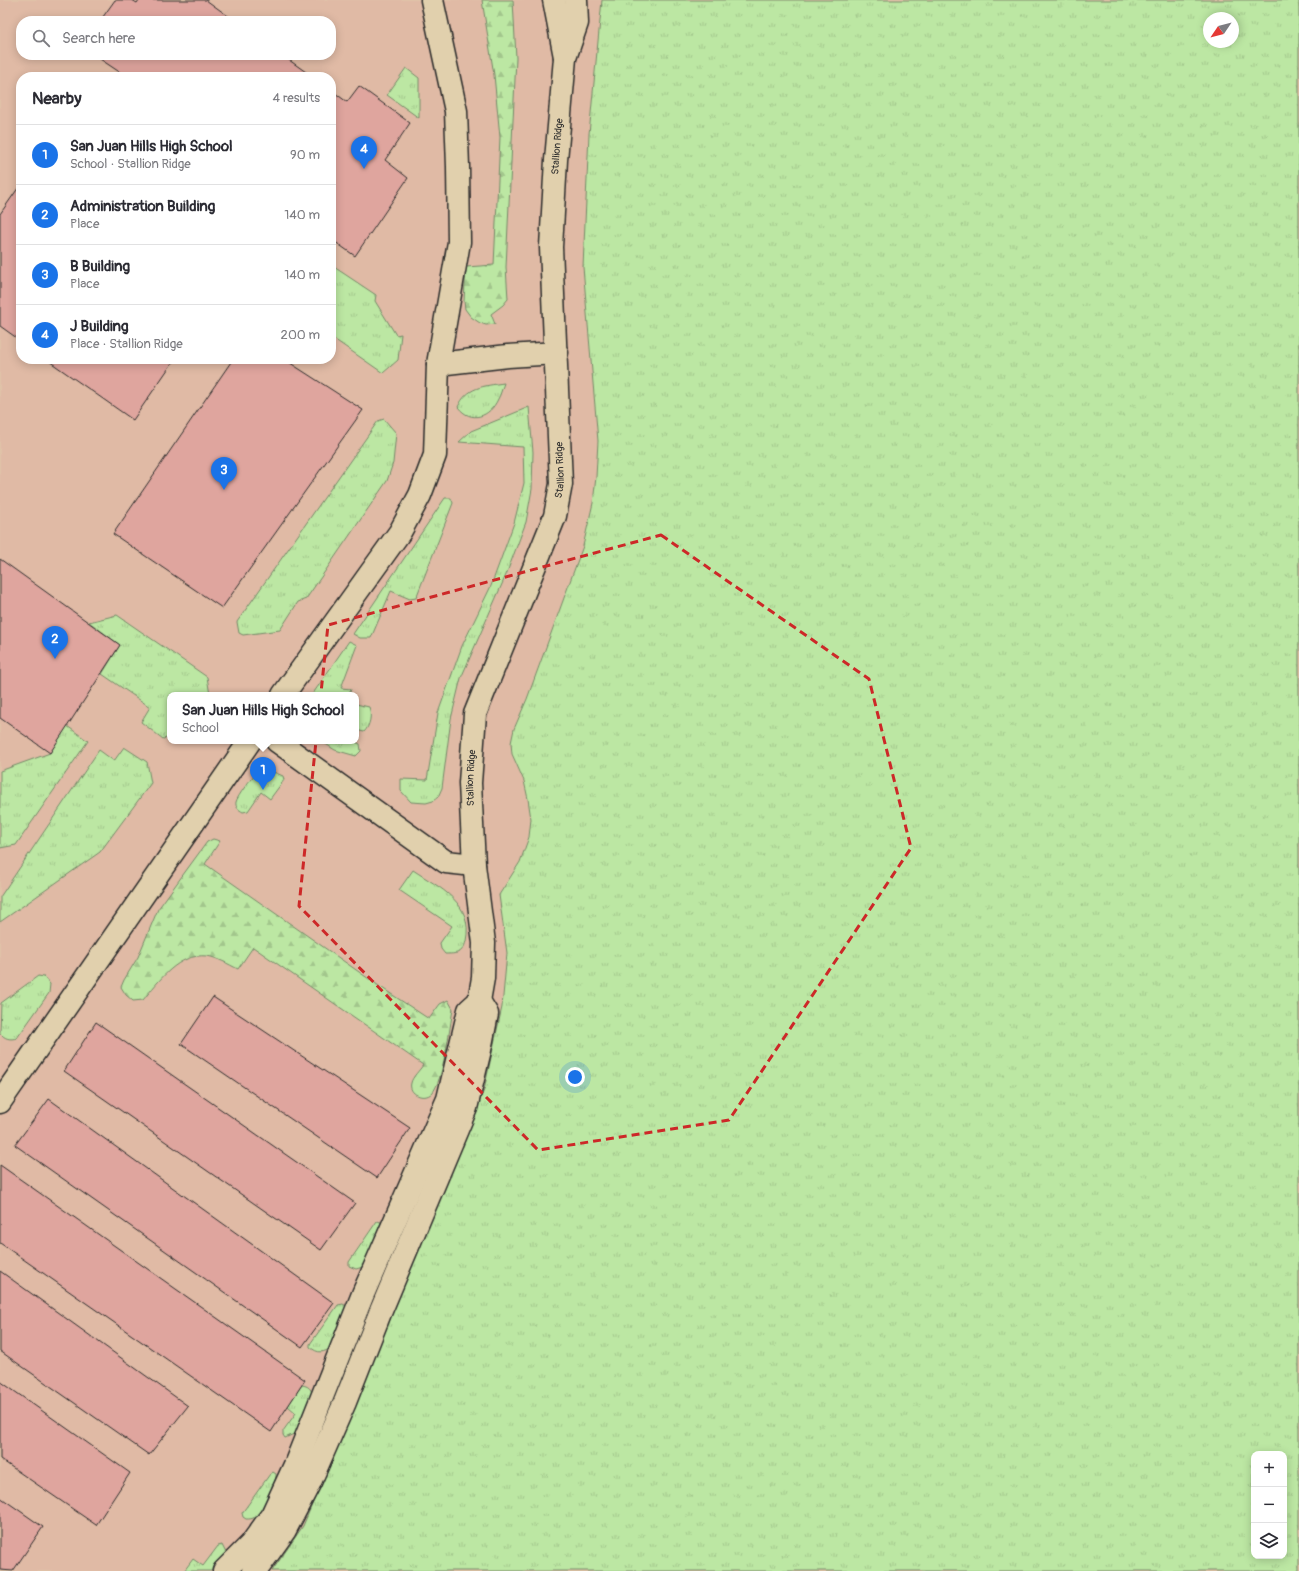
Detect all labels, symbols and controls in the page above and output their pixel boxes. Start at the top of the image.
north arrow [1203,12,1239,48]
search box [16,16,336,60]
icon: search [30,27,52,49]
text: Search here [62,29,135,48]
text: Nearby [32,88,81,109]
text: 4 results [273,90,320,106]
street label: Stallion Ridge [549,118,566,175]
pin: 4 [351,136,377,169]
text: San Juan Hills High School [70,137,233,156]
text: 1 [42,147,48,163]
text: 90 m [290,147,320,163]
text: School · Stallion Ridge [70,156,191,172]
text: Administration Building [70,197,215,216]
text: 2 [41,207,49,223]
text: 140 m [284,207,320,223]
text: Place [70,216,99,232]
text: B Building [70,257,130,276]
text: 3 [41,267,49,283]
text: 140 m [284,267,320,283]
text: Place [70,276,99,292]
text: J Building [70,317,129,336]
text: 4 [41,327,49,343]
text: 200 m [281,327,320,343]
text: Place · Stallion Ridge [70,336,183,352]
street label: Stallion Ridge [552,441,567,499]
pin: 3 [211,457,237,490]
pin: 2 [42,626,68,659]
popup [167,692,359,744]
text: San Juan Hills High School [182,701,344,720]
text: School [182,720,219,736]
street label: Stallion Ridge [464,749,478,806]
pin: 1 [250,757,276,790]
your location [565,1067,585,1087]
map controls [1251,1451,1287,1559]
button: + [1251,1451,1287,1487]
button: − [1251,1487,1287,1523]
button: layers [1251,1523,1287,1559]

